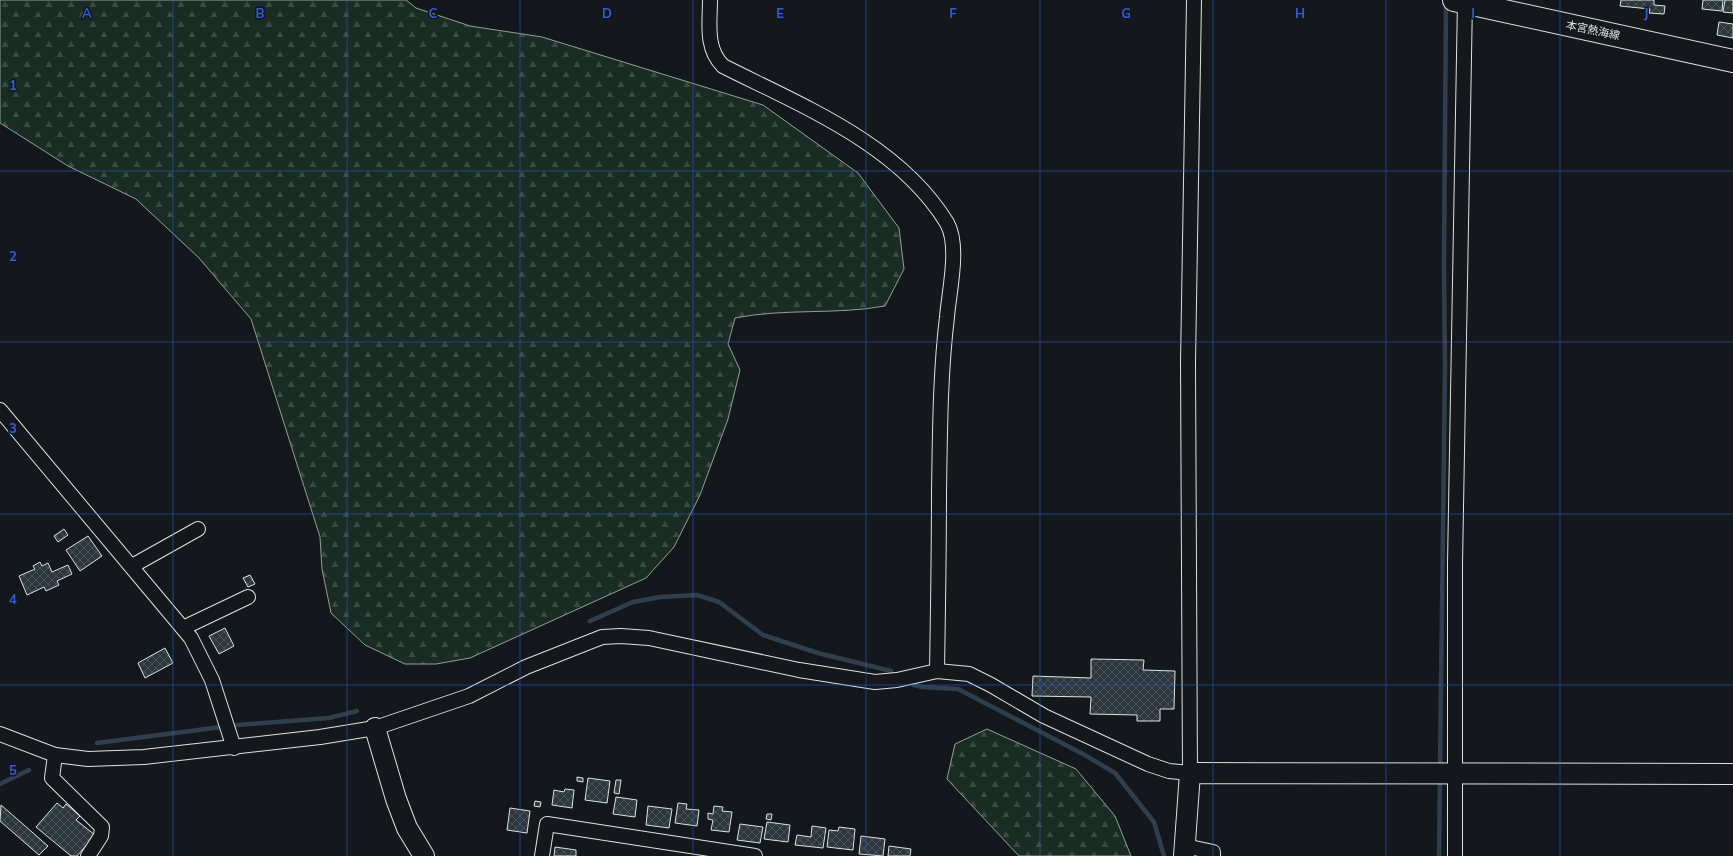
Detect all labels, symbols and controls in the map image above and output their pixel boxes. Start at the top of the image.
text: A [82,5,92,21]
text: B [256,5,265,21]
text: C [429,5,438,21]
text: D [602,5,612,21]
text: E [776,5,784,21]
text: F [949,5,957,21]
text: G [1121,5,1131,21]
text: H [1295,5,1305,21]
text: I [1471,5,1475,21]
text: J [1644,5,1648,21]
street label: 本宮熱海線 [1565,17,1621,43]
text: 1 [9,77,17,93]
text: 2 [9,248,17,264]
text: 3 [9,420,17,436]
text: 4 [9,591,17,607]
text: 5 [9,762,17,778]

